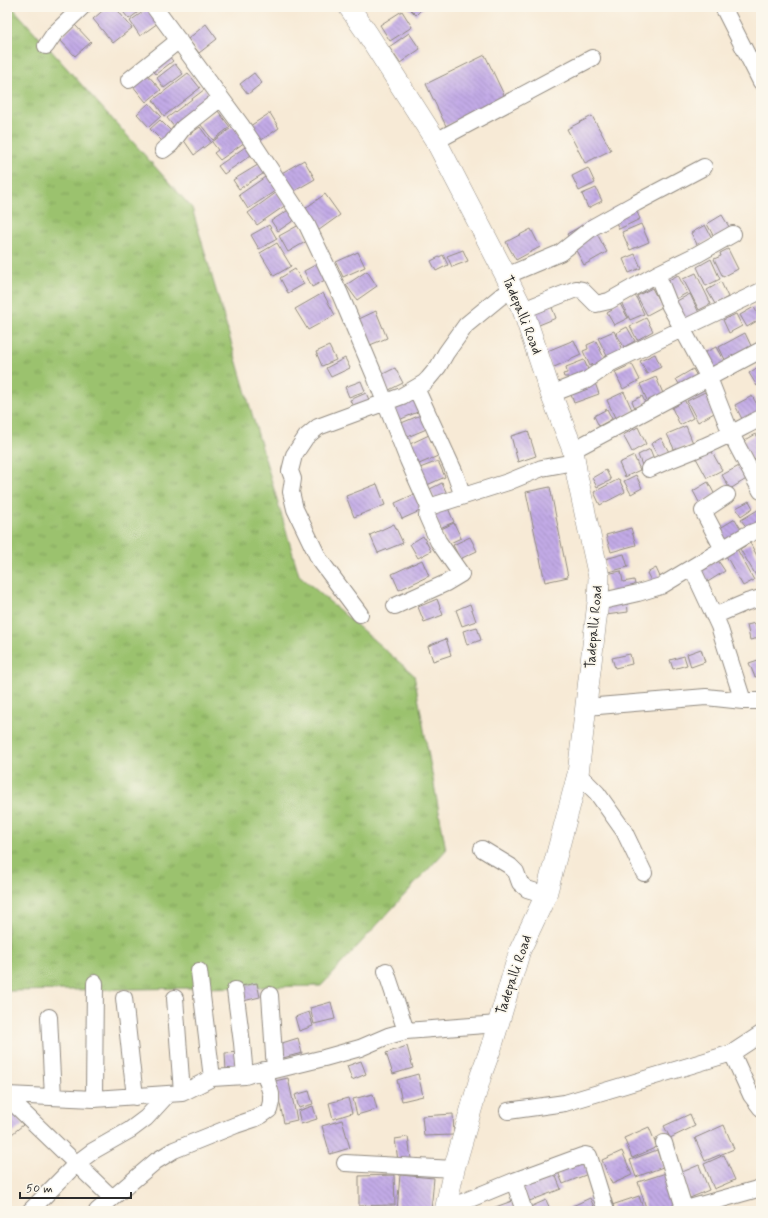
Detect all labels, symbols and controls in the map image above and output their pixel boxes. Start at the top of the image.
street label: Tadepalli Road [498,273,546,357]
street label: Tadepalli Road [581,585,607,669]
street label: Tadepalli Road [492,933,536,1017]
scale bar [20,1174,131,1200]
text: 50 m [26,1181,53,1197]

